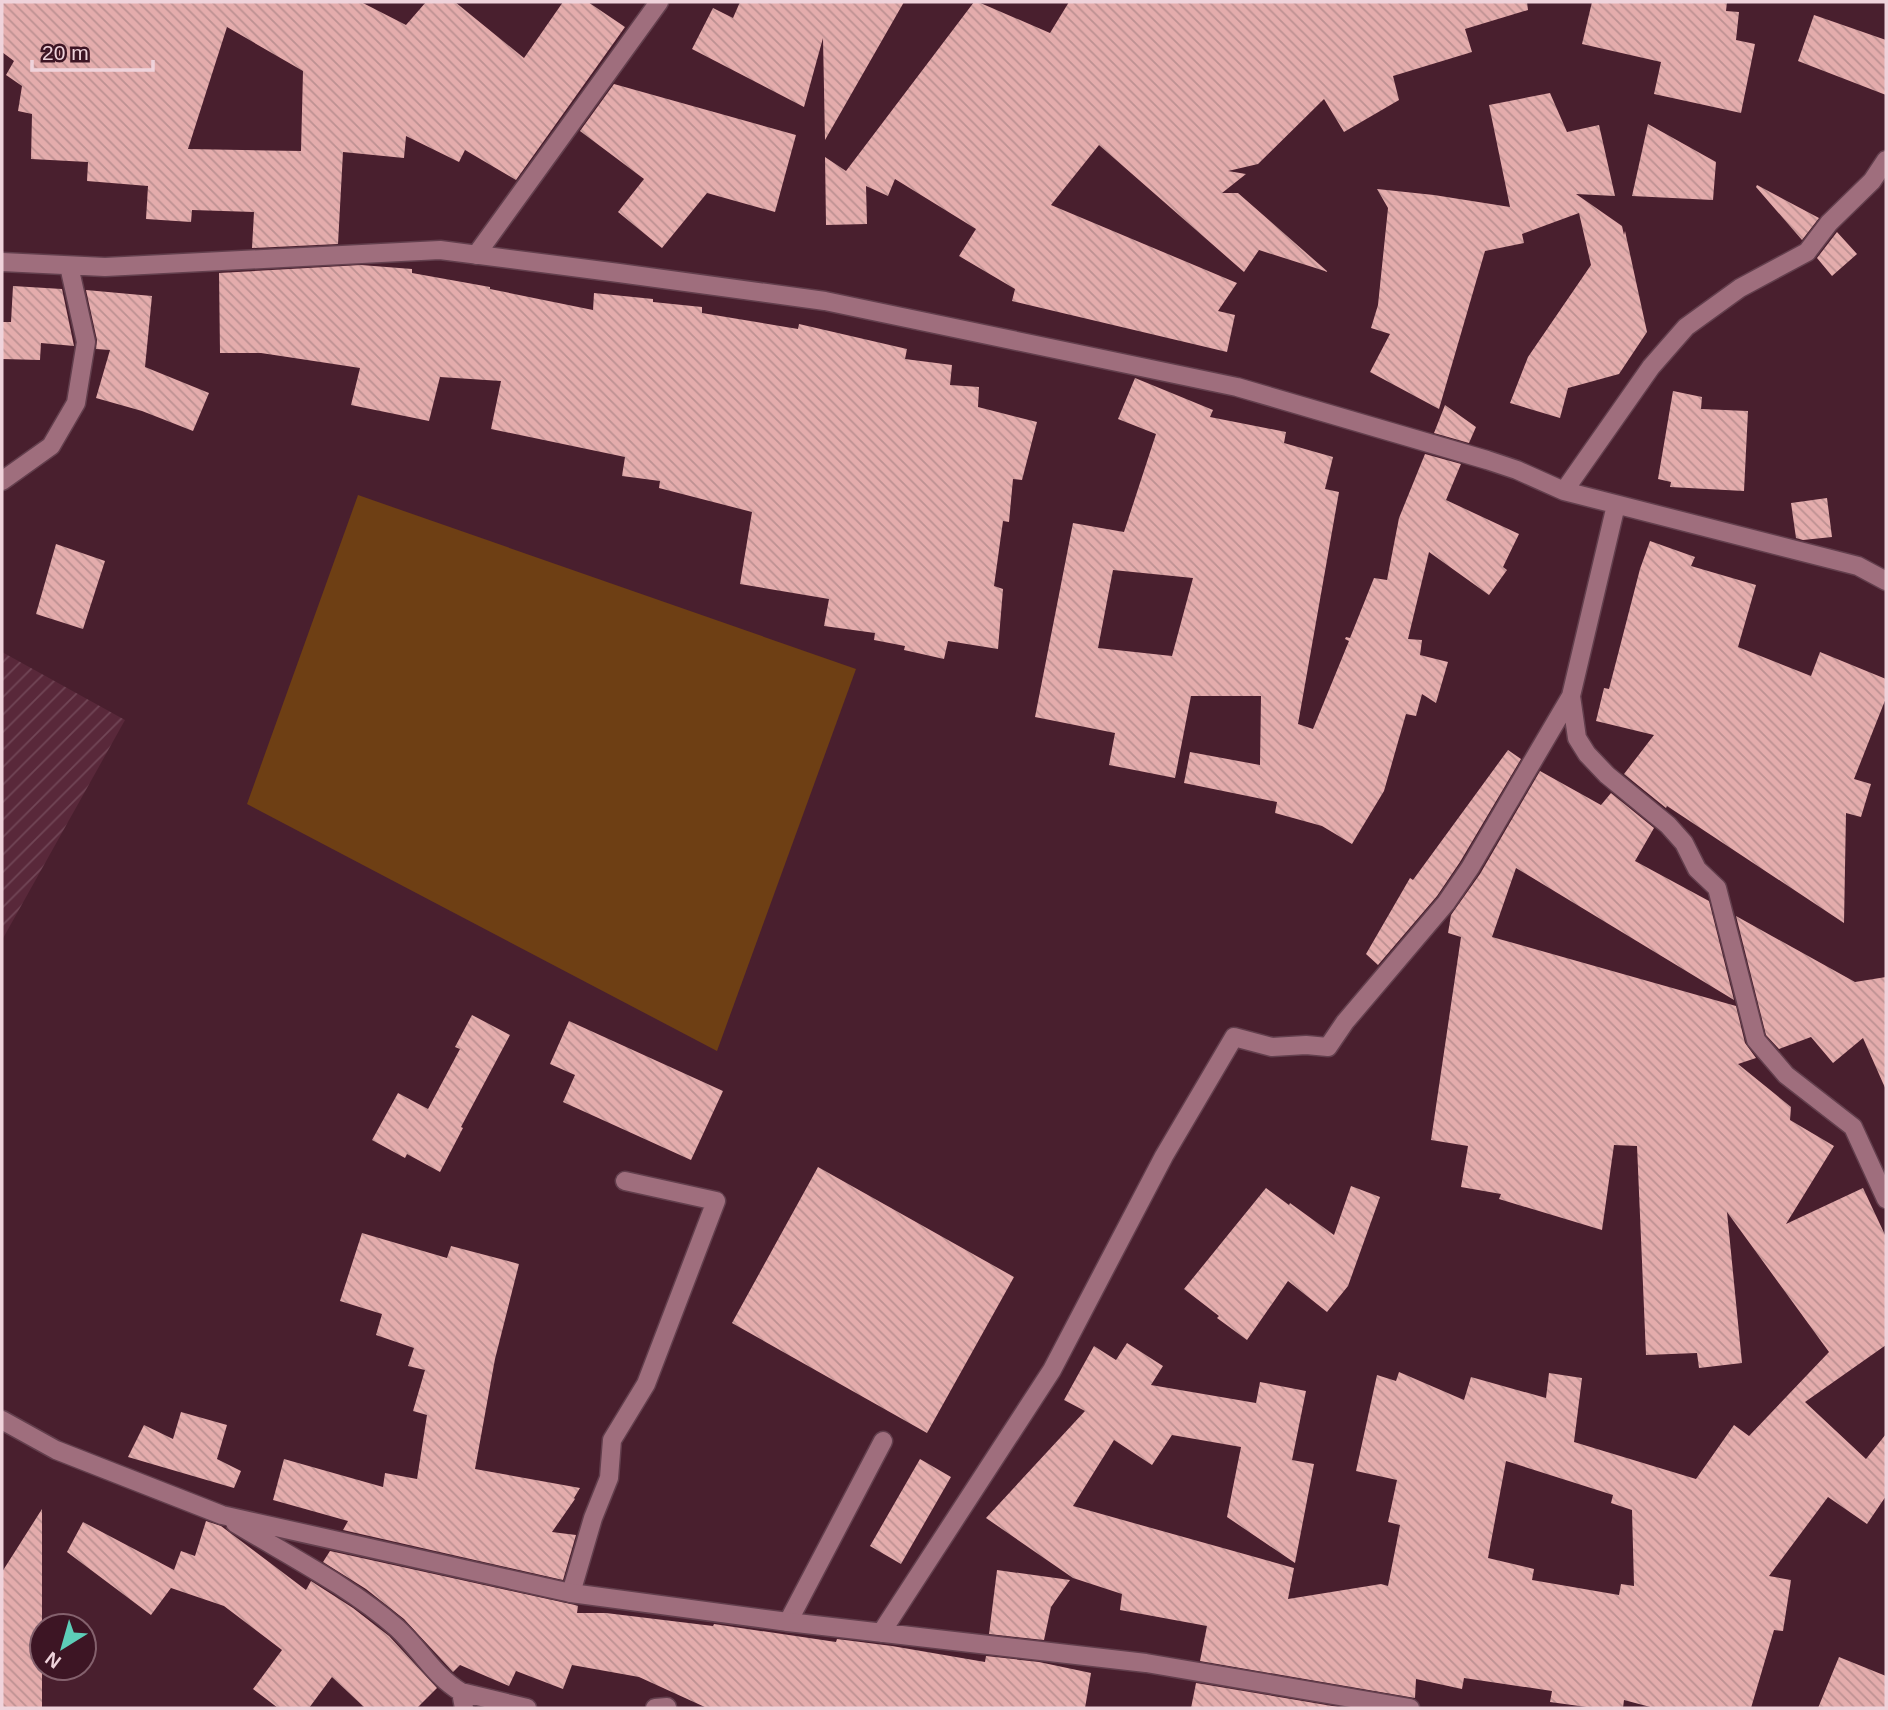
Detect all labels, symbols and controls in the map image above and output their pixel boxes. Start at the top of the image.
scale bar [32,28,152,72]
text: 20 m [42,41,89,64]
north arrow [28,1612,98,1682]
text: N [41,1648,65,1673]

